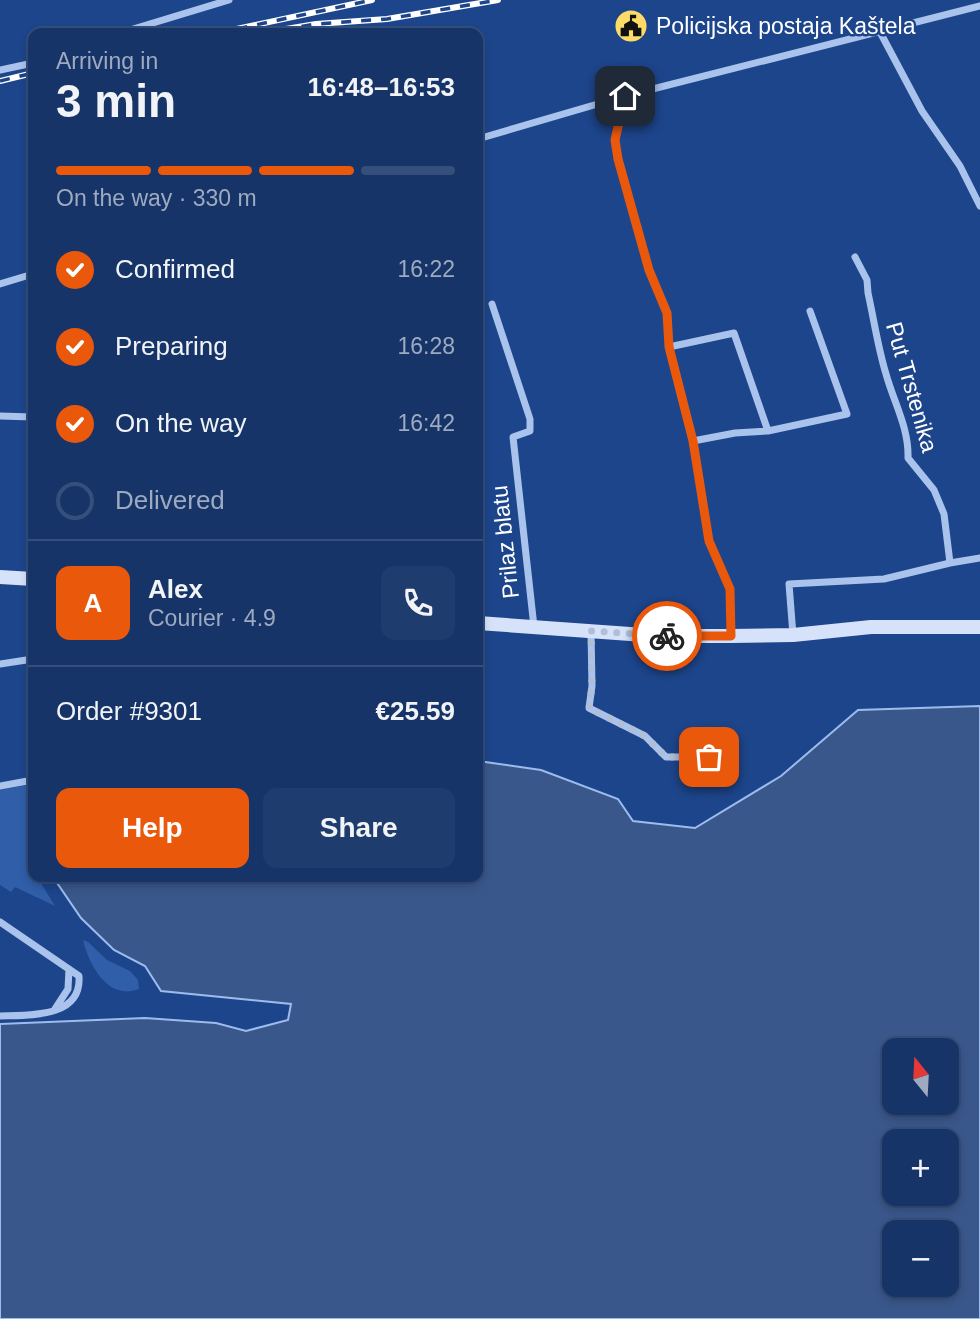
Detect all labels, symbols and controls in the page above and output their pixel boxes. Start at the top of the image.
public building icon: Policijska postaja Kaštela [612,7,650,45]
place label: Policijska postaja Kaštela [656,13,916,39]
text: Arriving in [56,48,158,74]
pin [595,66,655,126]
text: 16:48–16:53 [308,72,455,102]
text: 3 min [56,75,176,127]
icon: home [606,77,644,115]
text: On the way · 330 m [56,185,257,211]
icon: check [56,251,94,289]
text: Confirmed [115,254,235,284]
text: 16:22 [397,256,455,282]
street label: Put Trstenika [881,319,943,455]
icon: check [56,328,94,366]
text: Preparing [115,331,228,361]
text: 16:28 [397,333,455,359]
icon: check [56,405,94,443]
text: On the way [115,408,247,438]
text: 16:42 [397,410,455,436]
street label: Prilaz blatu [486,484,524,600]
text: Delivered [115,485,225,515]
button: phone [381,566,455,640]
text: Alex [148,574,203,604]
text: A [84,588,102,618]
courier [632,601,702,671]
text: Courier · 4.9 [148,605,276,631]
icon: bike [648,617,686,655]
text: Order #9301 [56,696,202,726]
text: €25.59 [375,696,455,726]
pin [679,727,739,787]
icon: bag [690,738,728,776]
button: Help [56,788,249,868]
button: Share [263,788,455,868]
north arrow [882,1038,959,1115]
map controls [882,1038,959,1297]
button: + [882,1129,959,1206]
button: − [882,1220,959,1297]

